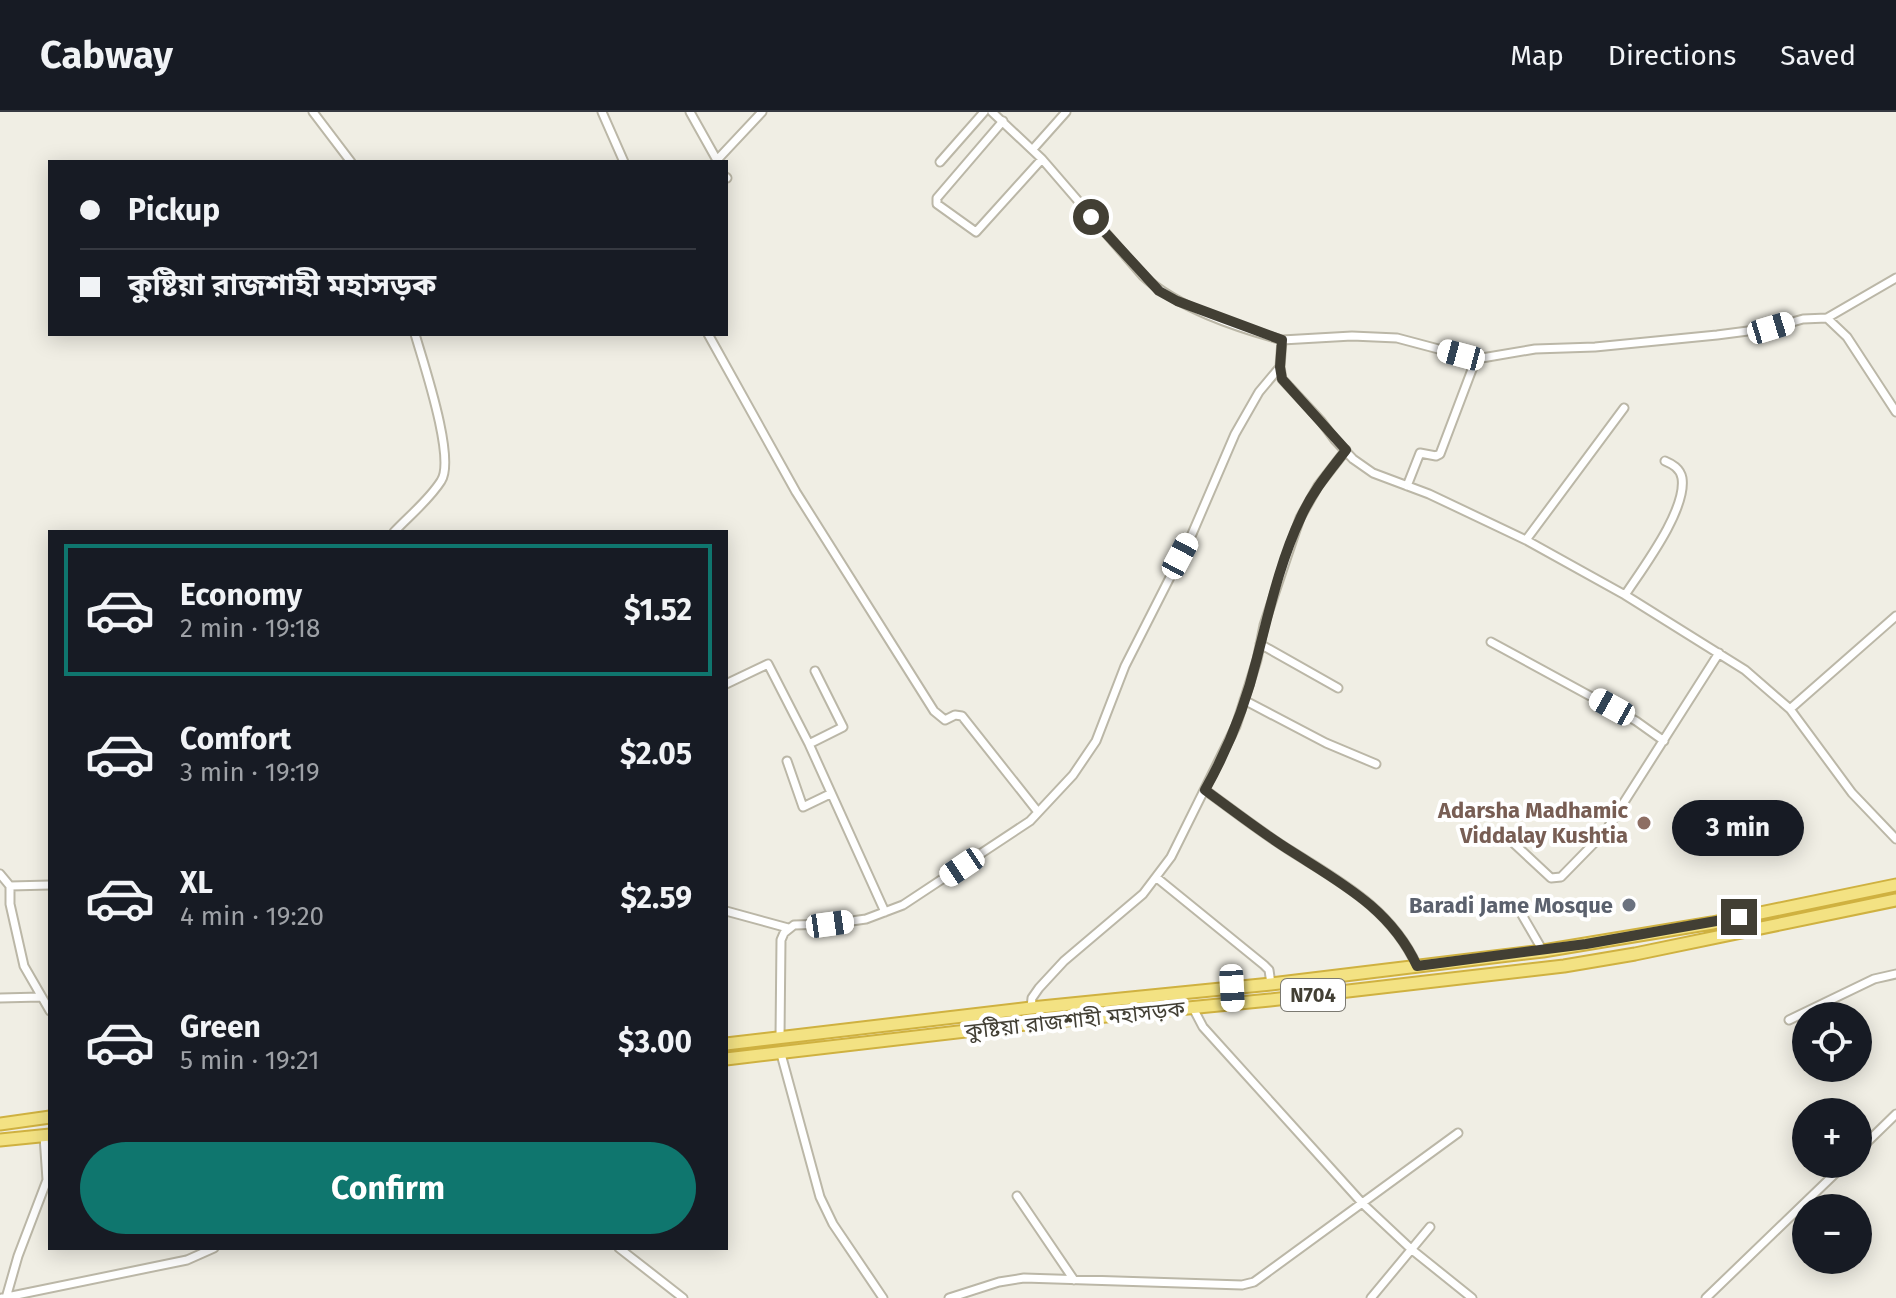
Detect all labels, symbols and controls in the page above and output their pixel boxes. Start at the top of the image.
text: Cabway [40,32,173,78]
text: Map [1510,39,1564,72]
text: Directions [1608,39,1736,72]
text: Saved [1780,39,1856,72]
text: Pickup [128,192,220,228]
route start [1073,199,1109,235]
text: কুষ্টিয়া রাজশাহী মহাসড়ক [128,267,436,303]
car [1745,310,1797,346]
car [1435,337,1487,373]
car [1158,529,1202,583]
icon: car [84,574,156,646]
text: Economy [180,577,302,613]
text: $1.52 [624,592,692,628]
text: 2 min · 19:18 [180,613,320,644]
car [1585,685,1639,729]
icon: car [84,718,156,790]
text: Comfort [180,721,291,757]
text: $2.05 [620,736,692,772]
text: 3 min · 19:19 [180,757,320,788]
place label: Adarsha Madhamic Viddalay Kushtia [1437,797,1628,849]
callout: 3 min [1673,801,1805,857]
text: 3 min [1706,812,1770,843]
marker: Adarsha Madhamic Viddalay Kushtia [1635,814,1653,832]
car [935,844,989,890]
icon: car [84,862,156,934]
text: XL [180,865,213,901]
text: $2.59 [620,880,692,916]
place label: Baradi Jame Mosque [1409,892,1613,919]
marker: Baradi Jame Mosque [1620,896,1638,914]
route end [1721,899,1757,935]
text: 4 min · 19:20 [180,901,324,932]
car [805,909,855,939]
car [1219,963,1245,1013]
road number: N704 [1281,979,1345,1011]
street label: কুষ্টিয়া রাজশাহী মহাসড়ক [963,995,1187,1045]
map controls [1792,1002,1872,1274]
button: locate [1792,1002,1872,1082]
icon: car [84,1006,156,1078]
text: Green [180,1009,261,1045]
text: $3.00 [618,1024,692,1060]
text: 5 min · 19:21 [180,1045,319,1076]
button: + [1792,1098,1872,1178]
button: Confirm [80,1142,696,1234]
button: − [1792,1194,1872,1274]

